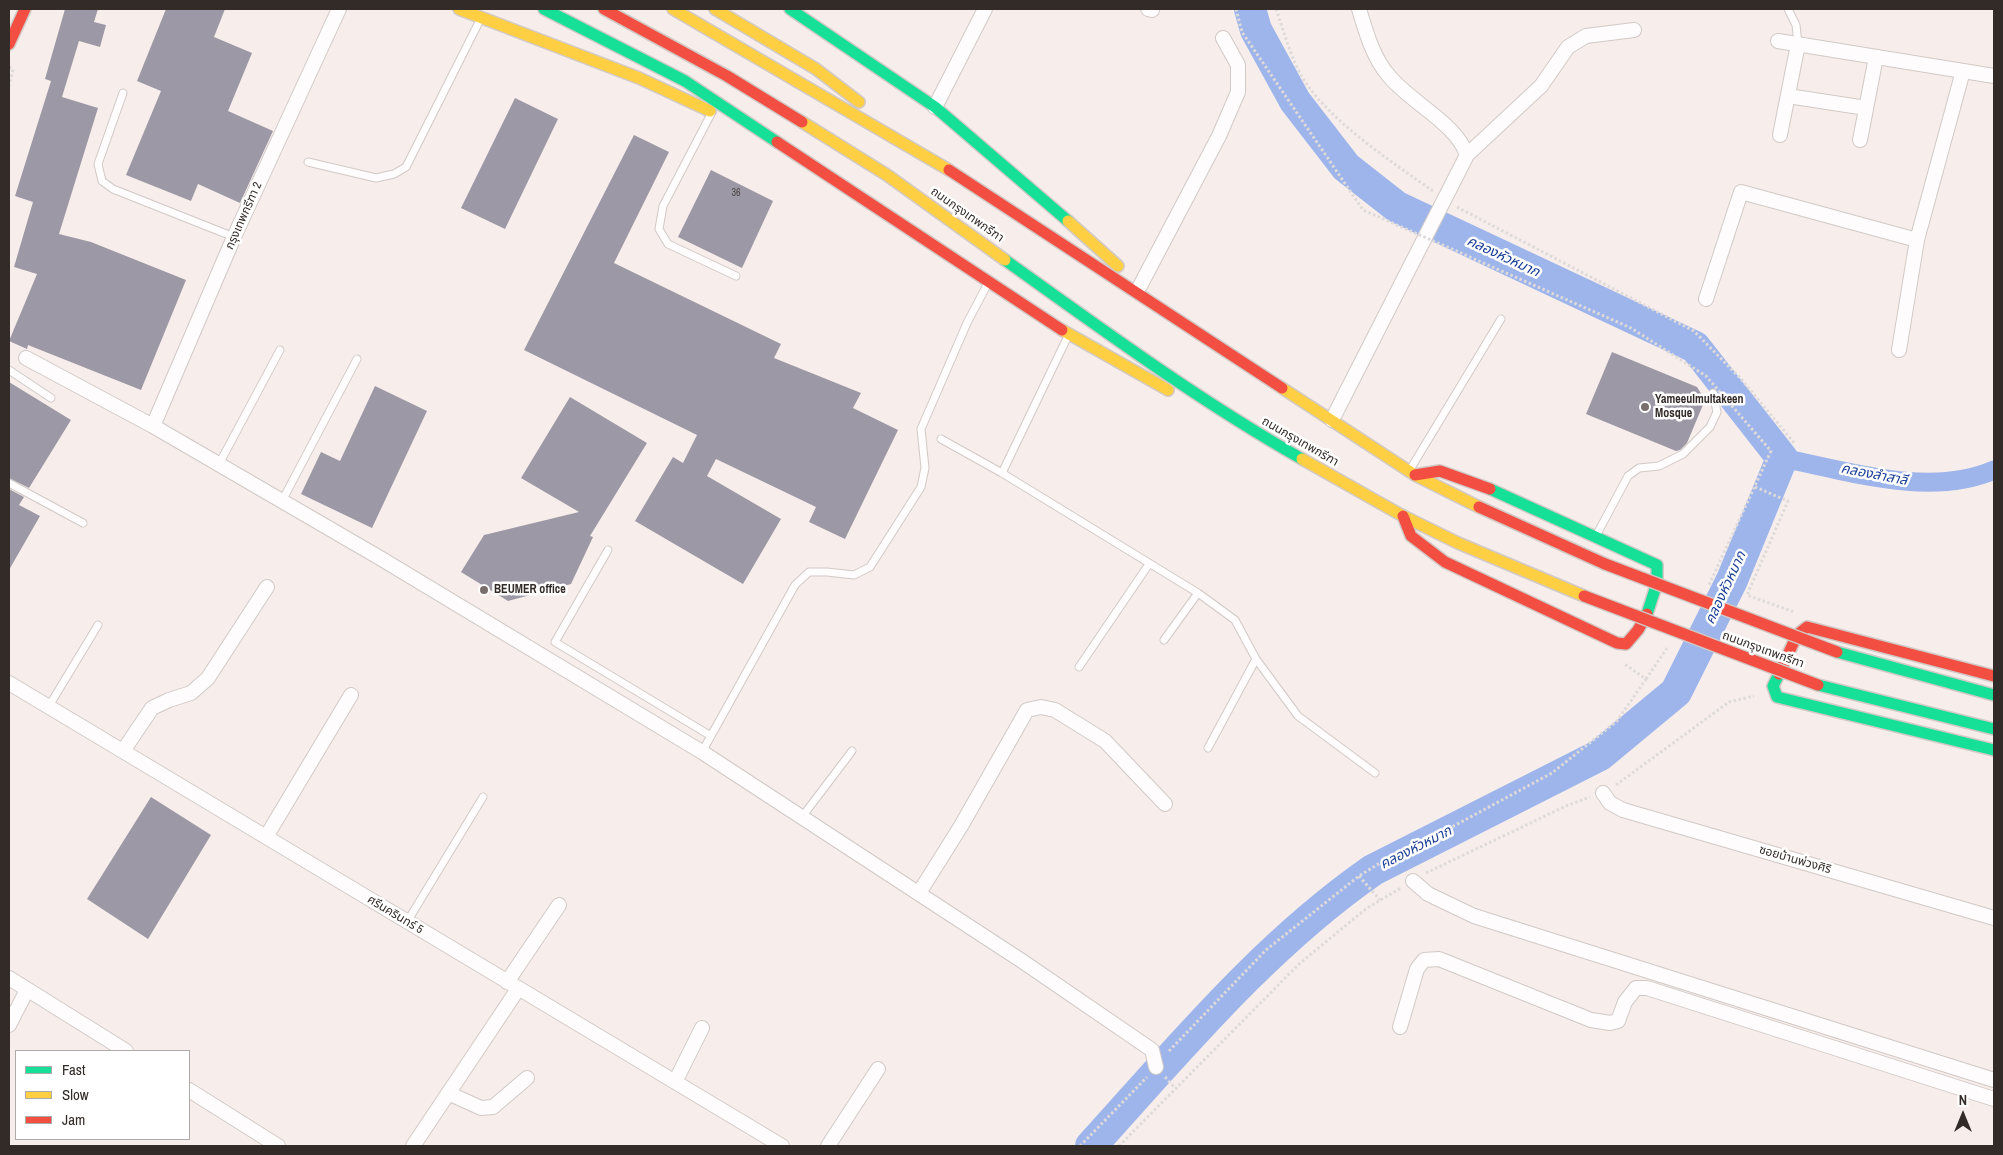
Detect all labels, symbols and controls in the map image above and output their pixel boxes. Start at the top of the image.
street label: กรุงเทพกรีฑา 2 [223,180,265,252]
street label: ถนนกรุงเทพกรีฑา [928,184,1006,246]
house number: 36 [731,187,741,199]
water label: คลองหัวหมาก [1464,233,1542,281]
place label: Yameeulmultakeen Mosque [1655,393,1744,421]
marker: Yameeulmultakeen Mosque [1639,401,1651,413]
street label: ถนนกรุงเทพกรีฑา [1259,414,1341,470]
water label: คลองลำสาลี [1839,460,1909,490]
water label: คลองหัวหมาก [1702,549,1750,627]
place label: BEUMER office [494,583,566,597]
marker: BEUMER office [478,584,490,596]
street label: ถนนกรุงเทพกรีฑา [1720,629,1806,671]
water label: คลองหัวหมาก [1377,823,1455,873]
street label: ซอยบ้านพ่วงศิริ [1757,843,1833,877]
street label: ศรีนครินทร์ 5 [364,893,426,937]
legend [15,1050,190,1140]
text: Fast [62,1059,85,1080]
text: Slow [62,1084,89,1105]
north arrow [1938,1090,1988,1140]
text: N [1959,1091,1967,1109]
text: Jam [62,1109,85,1130]

